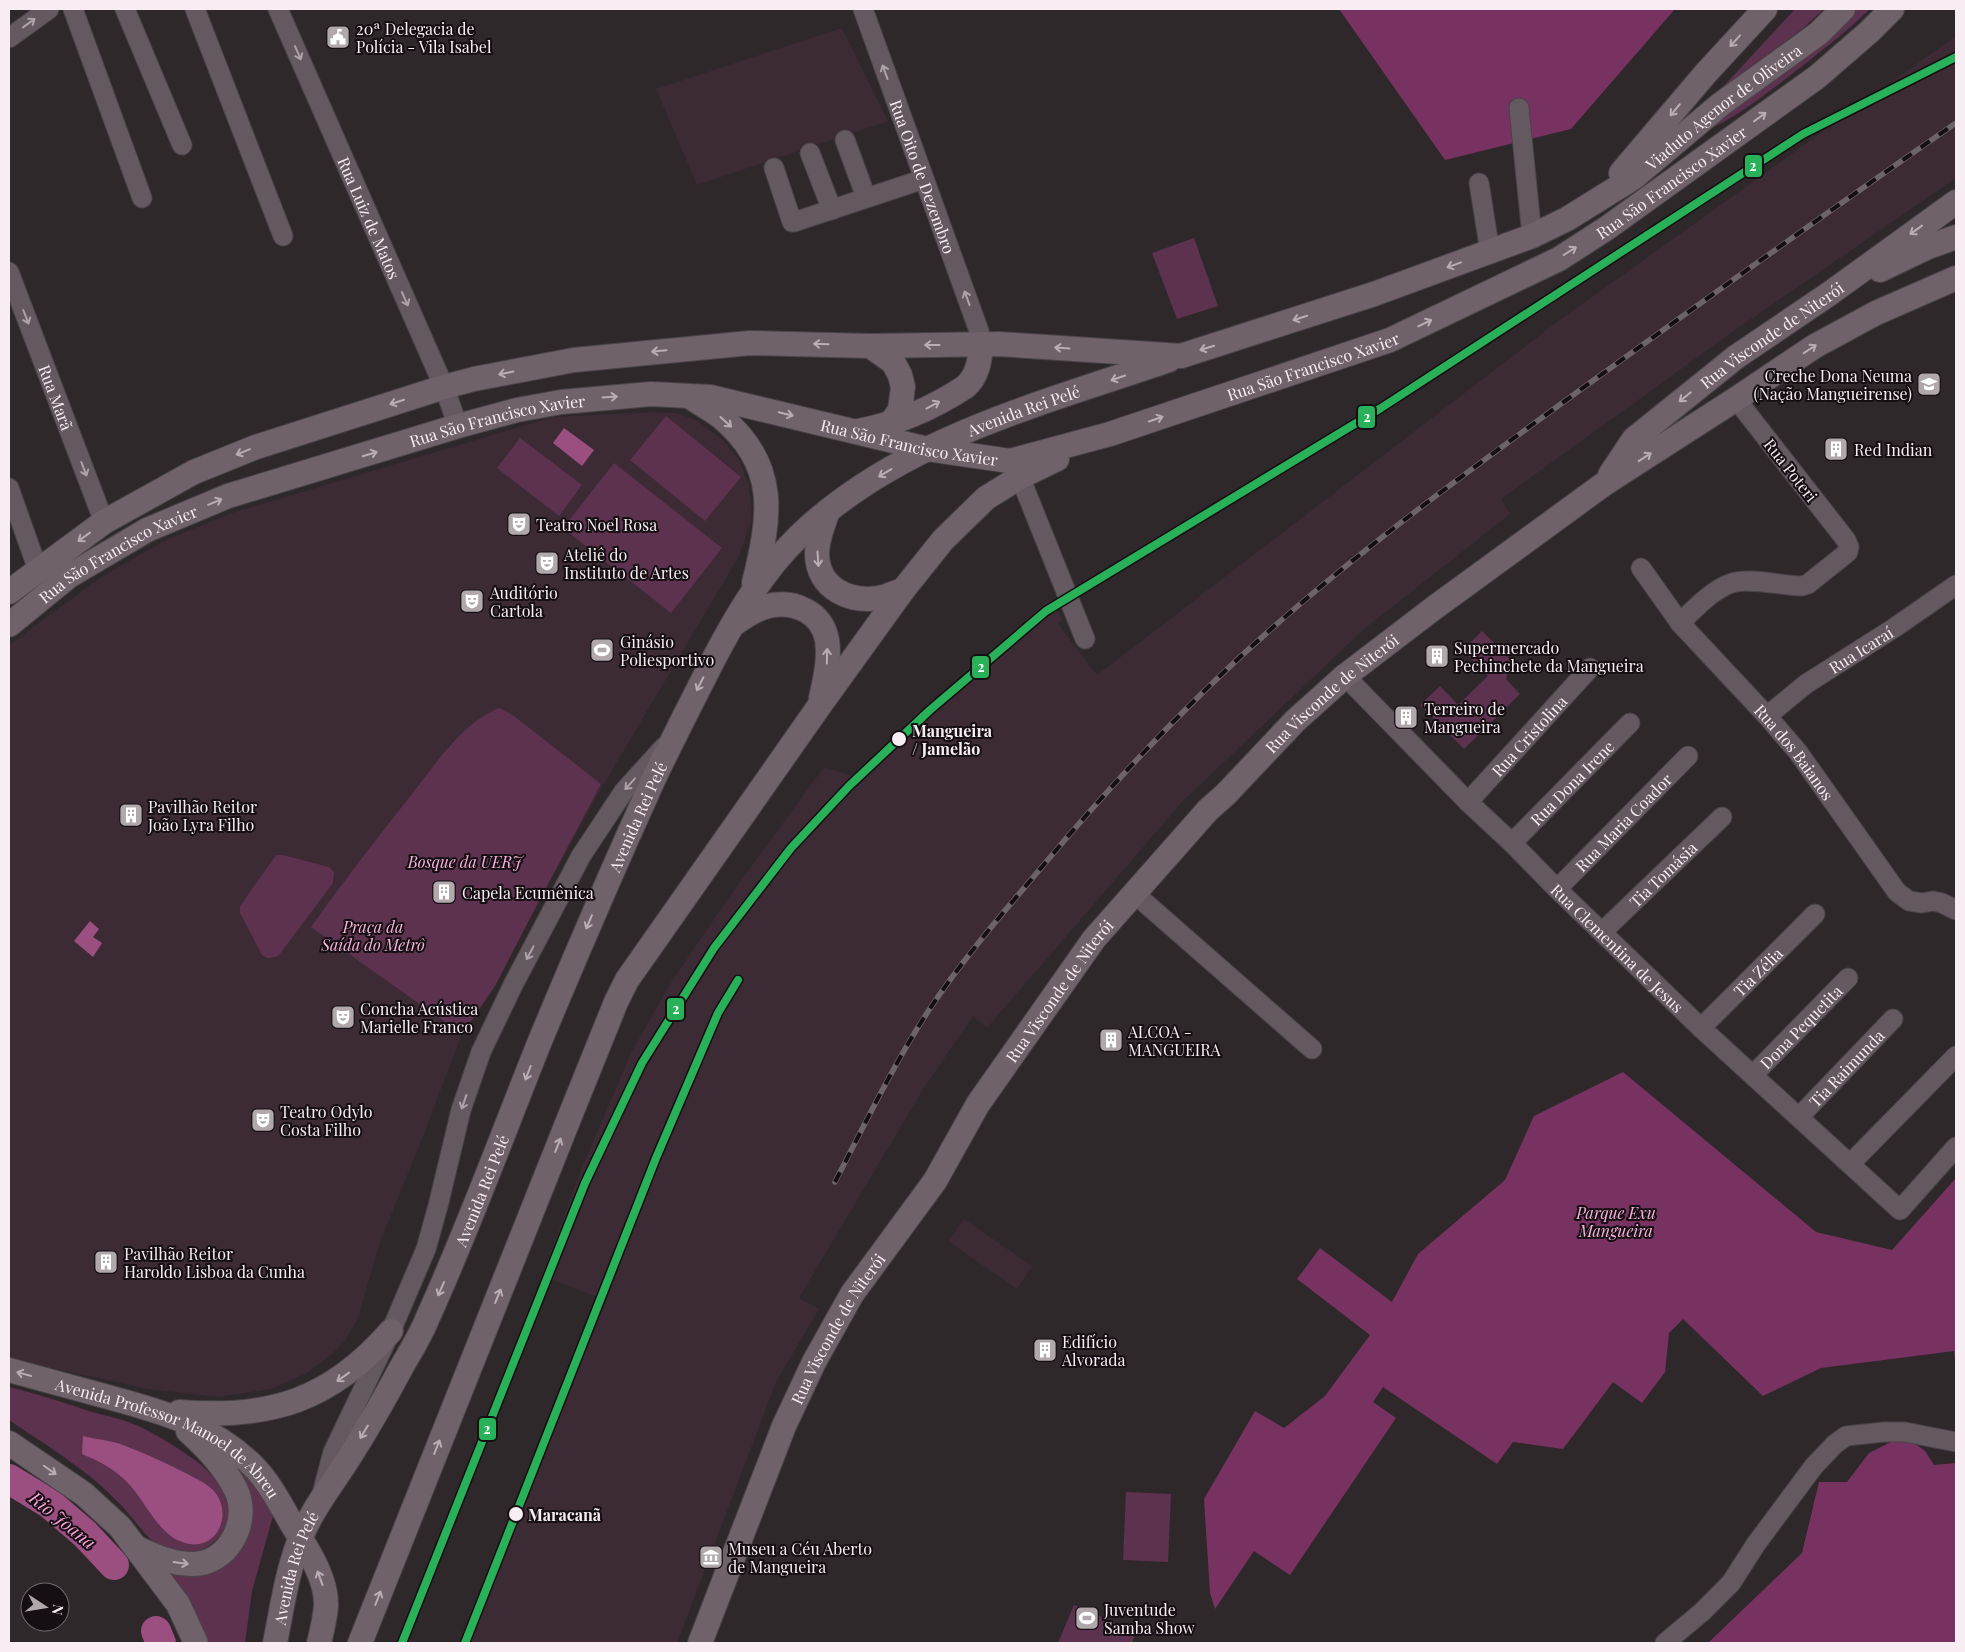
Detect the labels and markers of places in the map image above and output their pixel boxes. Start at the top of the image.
place label: 20ª Delegacia de Polícia - Vila Isabel [356,18,492,57]
public building icon: 20ª Delegacia de Polícia - Vila Isabel [325,24,351,50]
place label: Creche Dona Neuma (Nação Mangueirense) [1754,365,1912,404]
school or university icon: Creche Dona Neuma (Nação Mangueirense) [1916,371,1942,397]
building icon: Red Indian [1823,436,1849,462]
place label: Red Indian [1854,439,1933,460]
theatre icon: Teatro Noel Rosa [506,511,532,537]
place label: Teatro Noel Rosa [536,514,657,535]
place label: Ateliê do Instituto de Artes [563,544,689,583]
theatre icon: Ateliê do Instituto de Artes [534,550,560,576]
place label: Auditório Cartola [489,582,558,621]
theatre icon: Auditório Cartola [459,588,485,614]
place label: Ginásio Poliesportivo [620,631,715,670]
sports icon: Ginásio Poliesportivo [589,637,615,663]
place label: Supermercado Pechinchete da Mangueira [1454,637,1644,676]
building icon: Supermercado Pechinchete da Mangueira [1424,643,1450,669]
place label: Terreiro de Mangueira [1424,698,1505,737]
building icon: Terreiro de Mangueira [1393,704,1419,730]
place label: Mangueira / Jamelão [912,720,993,759]
marker: Mangueira / Jamelão [890,730,908,748]
place label: Pavilhão Reitor João Lyra Filho [147,796,257,835]
building icon: Pavilhão Reitor João Lyra Filho [118,802,144,828]
building icon: Capela Ecumênica [431,879,457,905]
place label: Capela Ecumênica [462,882,594,903]
place label: Concha Acústica Marielle Franco [360,998,478,1037]
theatre icon: Concha Acústica Marielle Franco [330,1004,356,1030]
place label: ALCOA - MANGUEIRA [1127,1021,1222,1060]
building icon: ALCOA - MANGUEIRA [1098,1027,1124,1053]
place label: Teatro Odylo Costa Filho [280,1101,373,1140]
theatre icon: Teatro Odylo Costa Filho [250,1107,276,1133]
place label: Pavilhão Reitor Haroldo Lisboa da Cunha [124,1243,305,1282]
building icon: Pavilhão Reitor Haroldo Lisboa da Cunha [93,1249,119,1275]
place label: Edifício Alvorada [1061,1331,1125,1370]
building icon: Edifício Alvorada [1032,1337,1058,1363]
place label: Maracanã [528,1504,602,1525]
marker: Maracanã [507,1505,525,1523]
place label: Museu a Céu Aberto de Mangueira [728,1538,872,1577]
museum icon: Museu a Céu Aberto de Mangueira [698,1544,724,1570]
place label: Juventude Samba Show [1103,1599,1195,1638]
sports icon: Juventude Samba Show [1074,1605,1100,1631]

